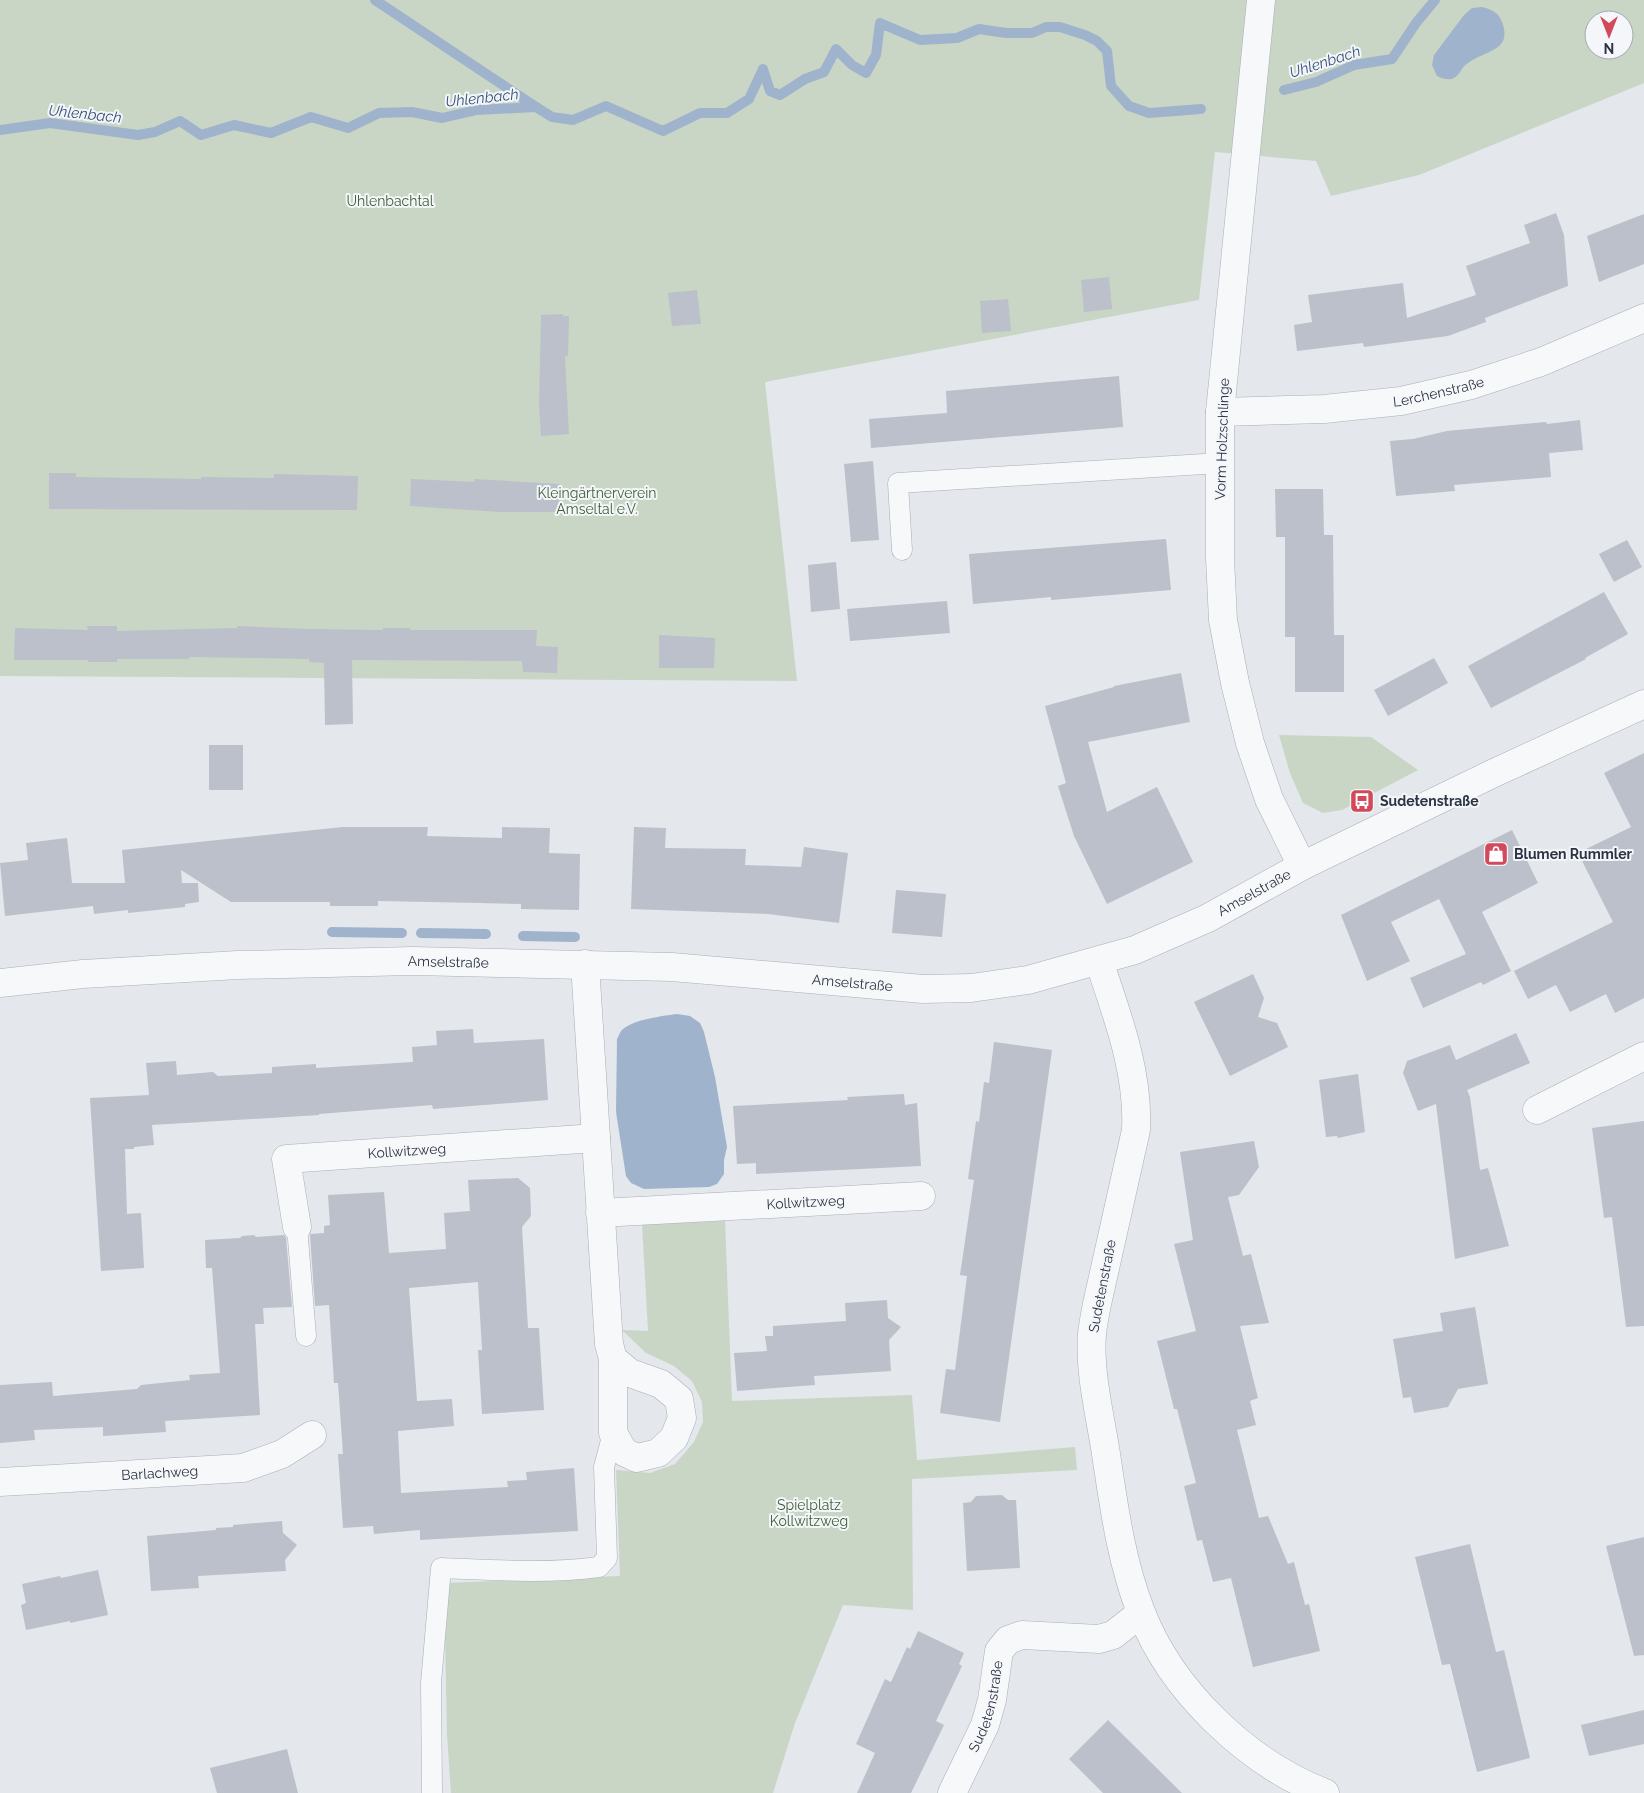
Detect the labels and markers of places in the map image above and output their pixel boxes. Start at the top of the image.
bus stop icon: Sudetenstraße [1349,788,1375,814]
place label: Sudetenstraße [1380,793,1479,809]
shop icon: Blumen Rummler [1483,841,1509,867]
place label: Blumen Rummler [1514,846,1633,862]

